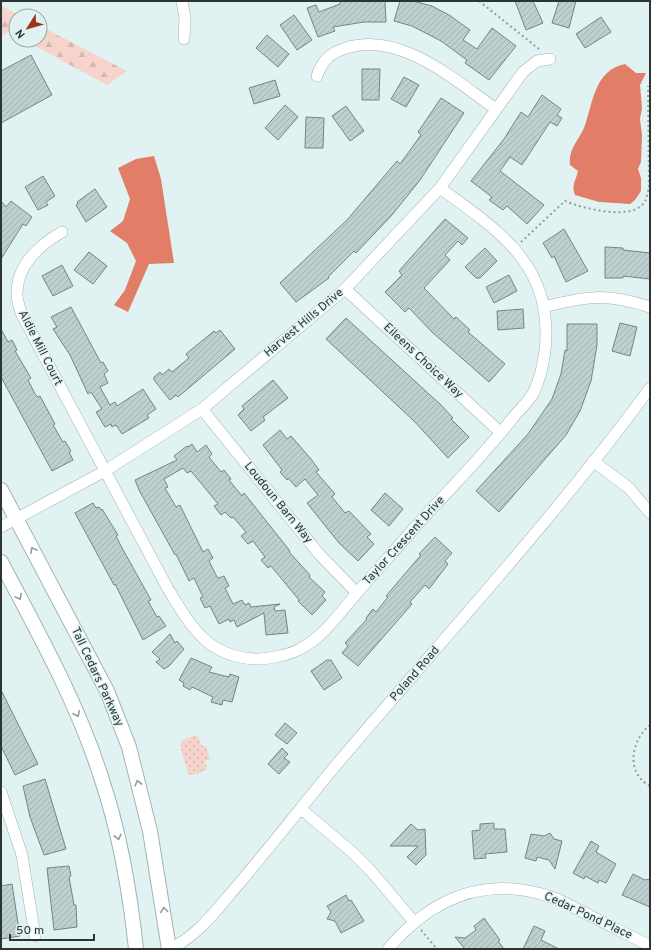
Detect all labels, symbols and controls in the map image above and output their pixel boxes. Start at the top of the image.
north arrow [8,8,48,48]
text: N [13,26,29,41]
street label: Harvest Hills Drive [261,285,347,361]
street label: Aldie Mill Court [14,307,66,389]
street label: Eileens Choice Way [380,320,466,402]
street label: Loudoun Barn Way [240,459,316,547]
street label: Taylor Crescent Drive [360,493,448,589]
one-way arrow [31,547,38,554]
one-way arrow [14,593,22,600]
street label: Tall Cedars Parkway [67,625,127,729]
street label: Poland Road [387,643,443,705]
one-way arrow [72,709,80,717]
one-way arrow [134,780,143,787]
one-way arrow [113,833,122,840]
street label: Cedar Pond Place [541,889,635,943]
one-way arrow [160,907,169,913]
scale bar [10,916,94,942]
text: 50 m [16,923,44,939]

